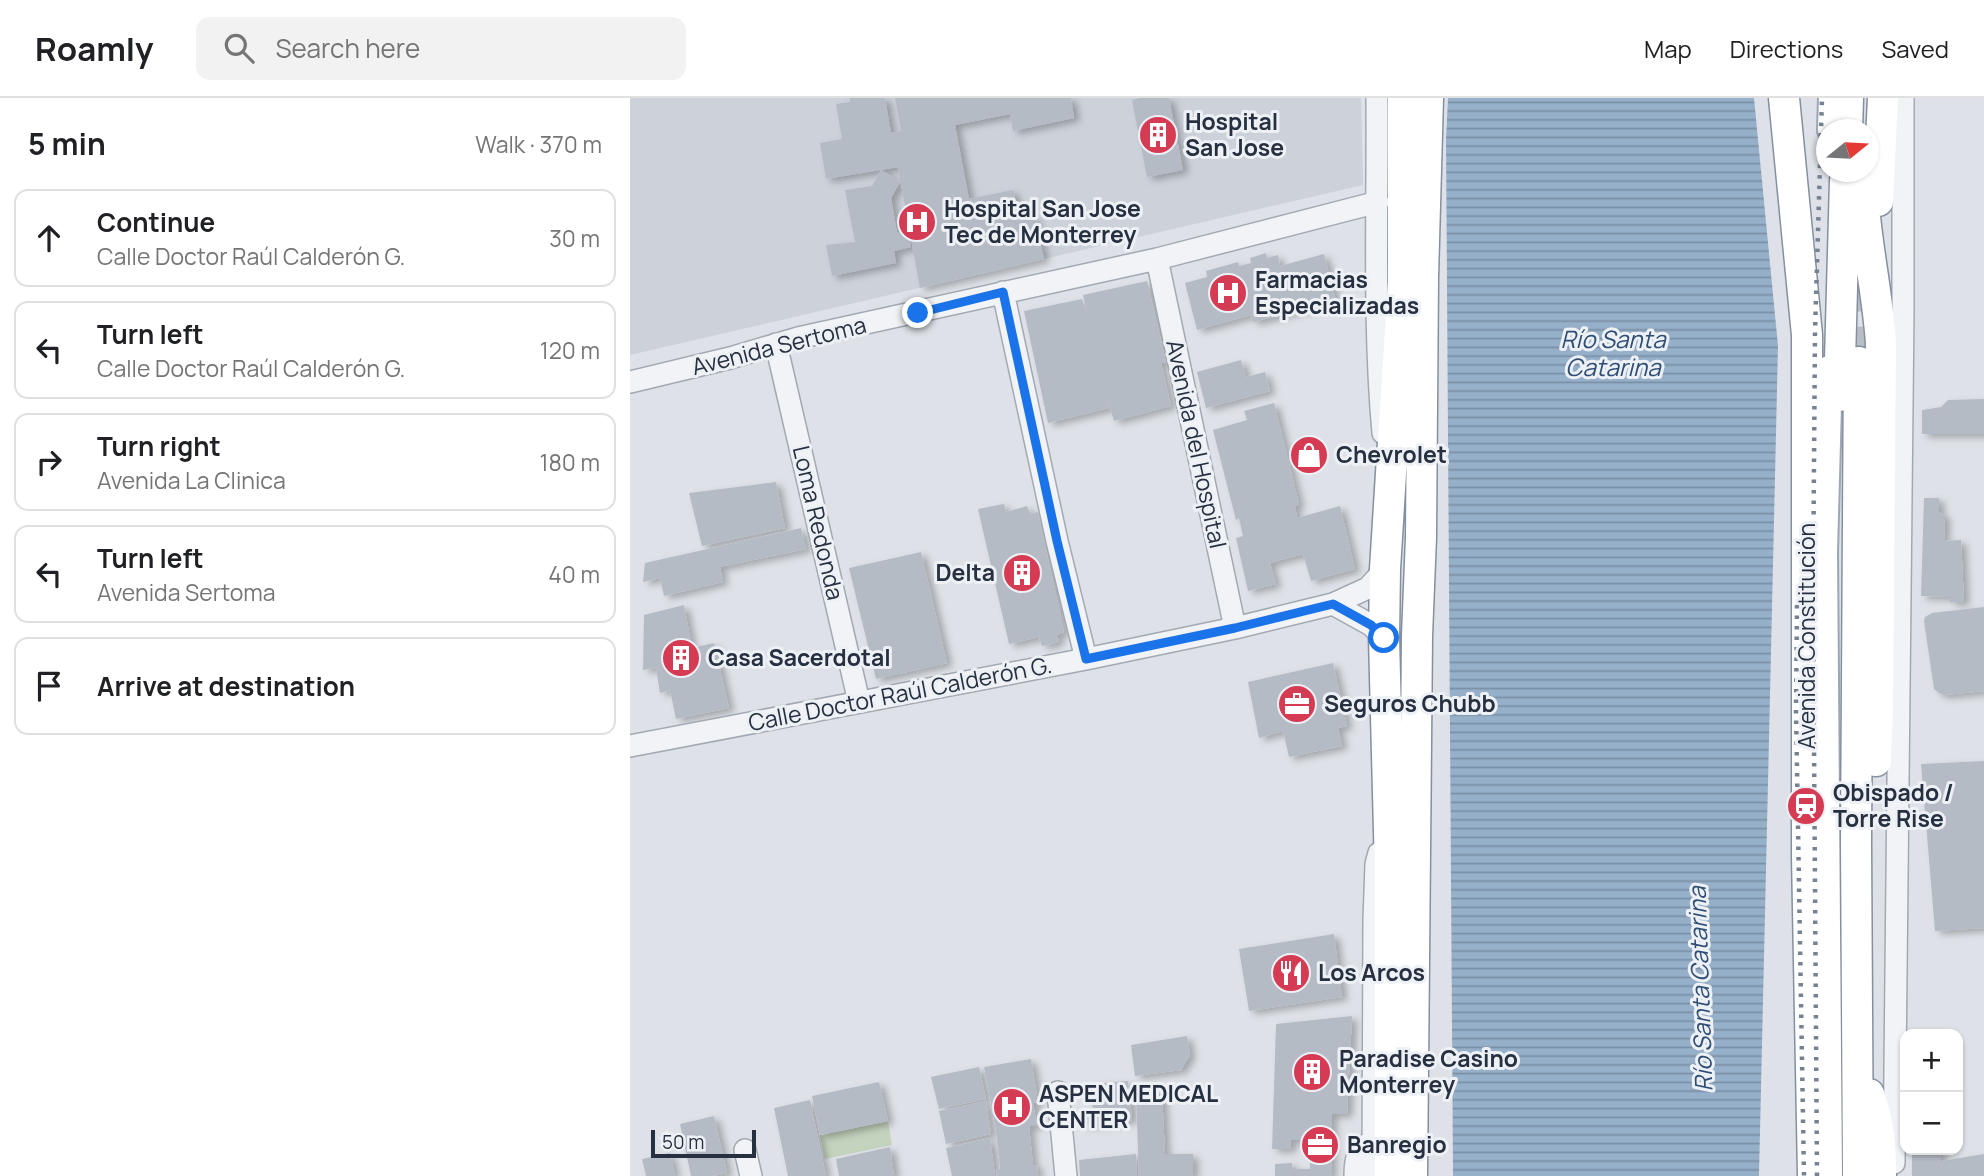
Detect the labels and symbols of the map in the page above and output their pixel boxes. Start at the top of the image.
place label: Hospital San Jose [1185,105,1284,163]
building icon: Hospital San Jose [1137,114,1179,156]
north arrow [1816,119,1879,182]
place label: Hospital San Jose Tec de Monterrey [944,192,1141,250]
hospital icon: Hospital San Jose Tec de Monterrey [896,201,938,243]
place label: Farmacias Especializadas [1255,263,1419,321]
hospital icon: Farmacias Especializadas [1207,272,1249,314]
route end [902,297,933,328]
street label: Avenida Sertoma [688,308,869,382]
water label: Río Santa Catarina [1560,322,1667,383]
street label: Avenida del Hospital [1159,336,1235,551]
shop icon: Chevrolet [1288,434,1330,476]
place label: Chevrolet [1336,438,1447,470]
street label: Loma Redonda [786,442,852,603]
street label: Avenida Constitución [1790,523,1822,749]
building icon: Delta [1001,552,1043,594]
place label: Delta [935,556,995,588]
route start [1368,622,1399,653]
building icon: Casa Sacerdotal [660,637,702,679]
place label: Casa Sacerdotal [708,641,891,673]
street label: Calle Doctor Raúl Calderón G. [745,648,1054,738]
office icon: Seguros Chubb [1276,683,1318,725]
place label: Seguros Chubb [1324,687,1496,719]
place label: Obispado / Torre Rise [1833,776,1954,834]
station icon: Obispado / Torre Rise [1785,785,1827,827]
water label: Río Santa Catarina [1679,884,1720,1092]
restaurant icon: Los Arcos [1270,952,1312,994]
place label: Los Arcos [1318,956,1425,988]
place label: Paradise Casino Monterrey [1339,1042,1518,1100]
building icon: Paradise Casino Monterrey [1291,1051,1333,1093]
place label: ASPEN MEDICAL CENTER [1039,1077,1218,1135]
hospital icon: ASPEN MEDICAL CENTER [991,1086,1033,1128]
office icon: Banregio [1299,1124,1341,1166]
scale bar [651,1127,756,1159]
place label: Banregio [1347,1128,1447,1160]

